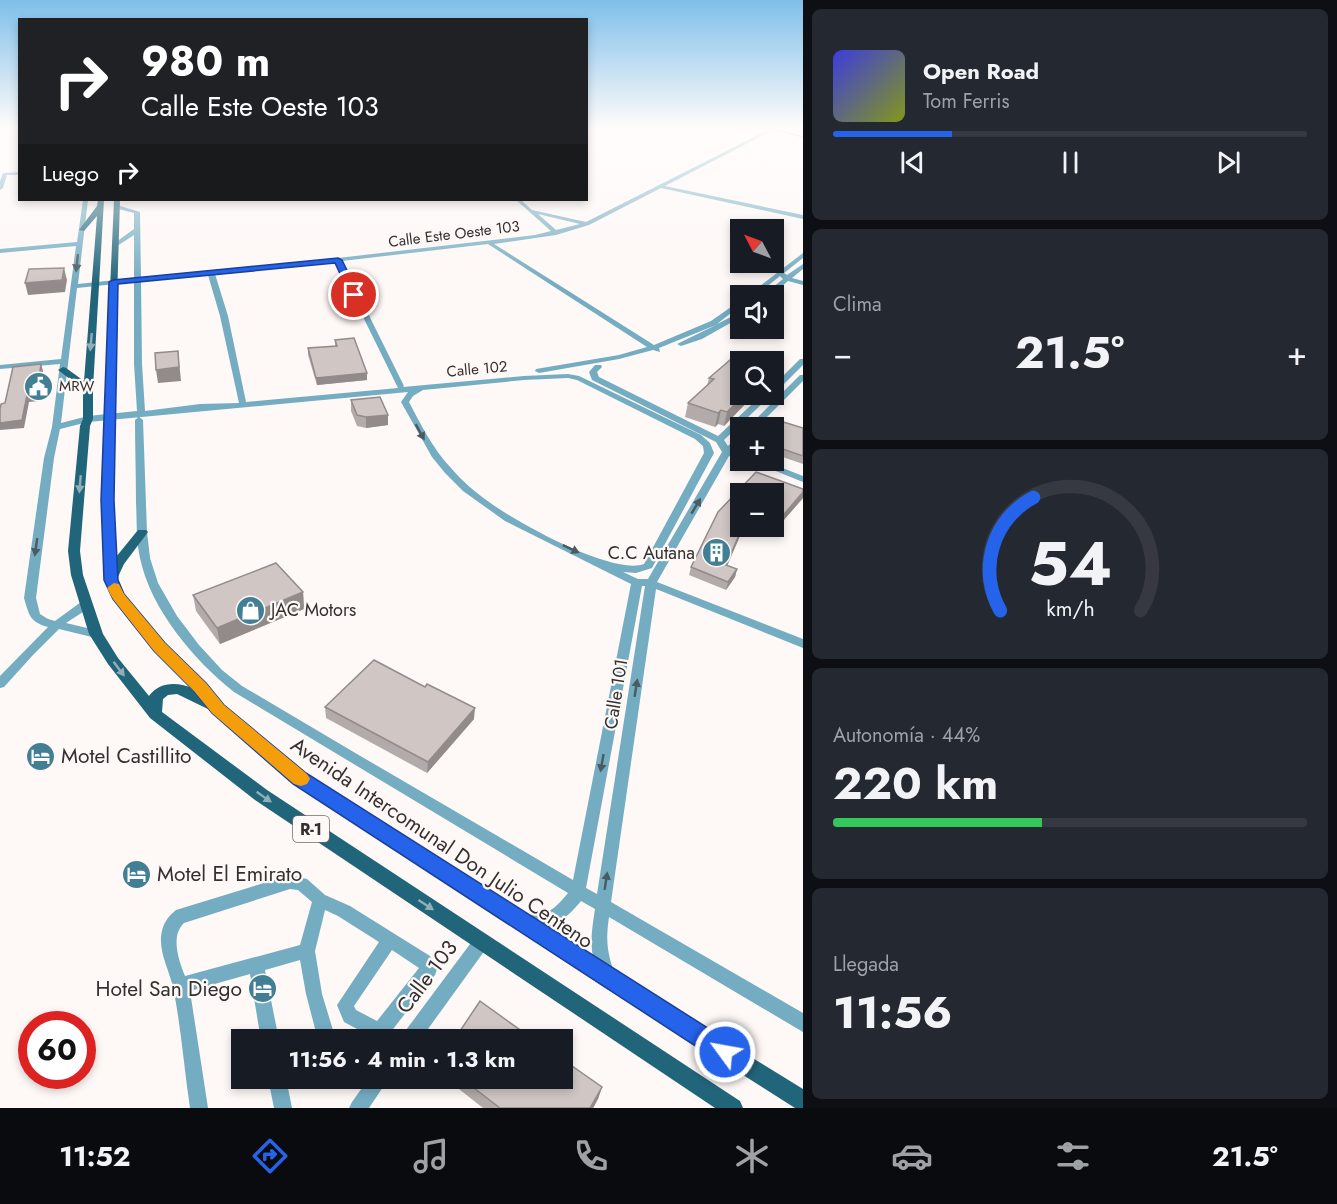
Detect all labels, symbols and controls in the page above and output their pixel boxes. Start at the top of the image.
text: 980 m [141,31,270,92]
icon: right [42,42,120,120]
text: Open Road [923,55,1039,87]
text: Calle Este Oeste 103 [141,87,379,126]
text: Tom Ferris [923,87,1010,116]
icon: previous [896,146,929,179]
icon: pause [1054,146,1087,179]
icon: next [1212,146,1245,179]
icon: right [111,156,144,189]
text: Luego [42,157,99,189]
street label: Calle Este Oeste 103 [387,215,521,253]
north arrow [730,219,784,273]
map controls [730,219,784,537]
one-way arrow [72,254,82,273]
pin [328,269,379,320]
icon: arrive [337,278,370,311]
button: sound [730,285,784,339]
text: Clima [833,290,882,319]
text: 21.5° [1015,320,1124,385]
text: − [833,330,852,377]
text: + [1287,330,1307,377]
one-way arrow [86,333,96,352]
button: search [730,351,784,405]
street label: Calle 102 [446,355,508,383]
public building icon: MRW [22,370,54,402]
place label: MRW [59,375,95,397]
button: + [730,417,784,471]
one-way arrow [415,423,425,440]
one-way arrow [75,474,85,493]
button: − [730,483,784,537]
one-way arrow [691,498,702,514]
text: 54 [1028,518,1112,608]
one-way arrow [32,537,41,556]
building icon: C.C Autana [700,537,732,569]
place label: C.C Autana [608,540,695,566]
one-way arrow [562,545,579,554]
text: km/h [1046,593,1094,624]
shop icon: JAC Motors [234,594,266,626]
place label: JAC Motors [269,597,356,623]
street label: Calle 101 [598,657,634,731]
one-way arrow [112,661,124,676]
one-way arrow [631,678,640,697]
text: Autonomía · 44% [833,721,980,750]
street label: Avenida Intercomunal Don Julio Centeno [285,730,599,956]
hotel icon: Motel Castillito [24,740,56,772]
place label: Motel Castillito [61,741,192,771]
text: 220 km [833,751,998,816]
one-way arrow [597,754,606,773]
one-way arrow [255,791,271,803]
road number: R-1 [293,816,329,842]
hotel icon: Motel El Emirato [120,858,152,890]
place label: Motel El Emirato [157,859,302,889]
one-way arrow [602,871,611,890]
one-way arrow [418,899,435,910]
street label: Calle 103 [390,934,464,1020]
text: Llegada [833,950,899,979]
hotel icon: Hotel San Diego [247,973,279,1005]
place label: Hotel San Diego [96,974,242,1004]
text: 11:56 [833,980,952,1045]
speed limit sign: 60 [18,1011,96,1089]
position arrow [693,1020,757,1084]
text: 11:56 · 4 min · 1.3 km [289,1043,515,1075]
icon: directions [249,1135,291,1177]
icon: music [410,1135,452,1177]
icon: phone [570,1135,612,1177]
icon: climate [731,1135,773,1177]
icon: car [891,1135,933,1177]
icon: filters [1052,1135,1094,1177]
text: 11:52 [59,1137,131,1176]
text: 21.5° [1212,1137,1278,1176]

